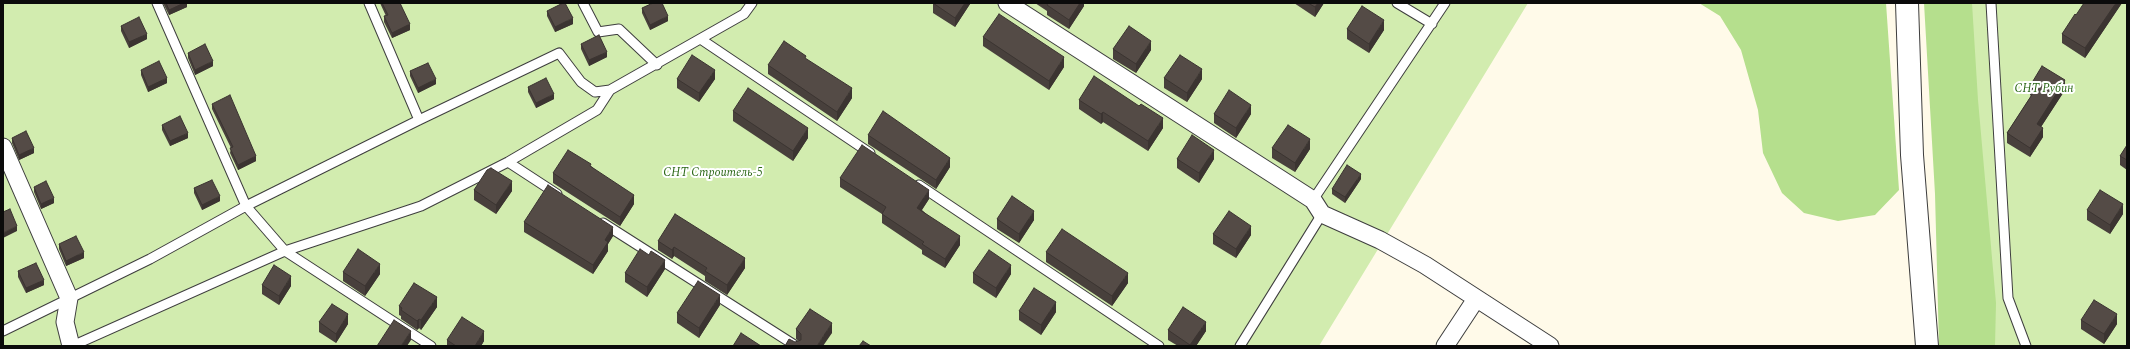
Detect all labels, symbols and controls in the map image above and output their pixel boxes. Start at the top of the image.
park label: СНТ Рубин [2014,83,2074,97]
park label: СНТ Строитель-5 [663,167,763,181]

